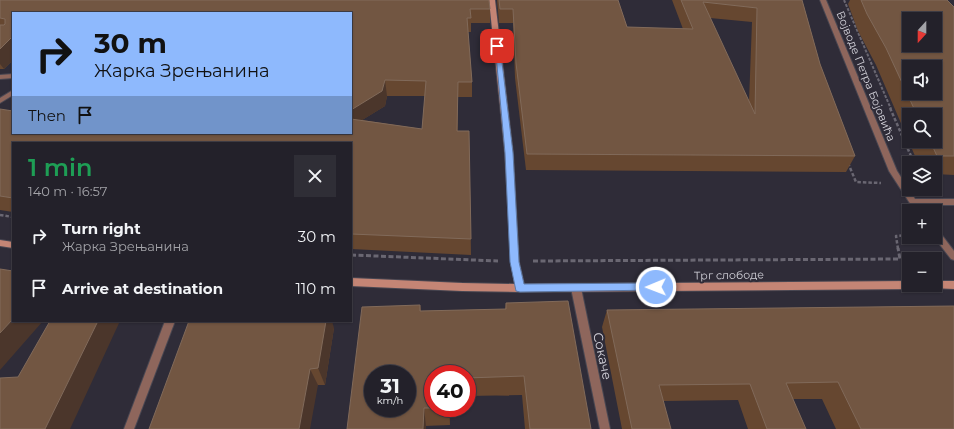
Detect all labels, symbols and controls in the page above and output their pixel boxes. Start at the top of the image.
street label: Војводе Петра Бојовића [833,9,899,143]
north arrow [902,12,942,52]
map controls [902,12,942,292]
text: 30 m [94,26,167,60]
icon: right [28,28,80,80]
pin [480,29,514,63]
icon: arrive [486,35,508,57]
text: Жарка Зрењанина [94,60,270,82]
button: sound [902,60,942,100]
icon: arrive [74,104,96,126]
text: Then [28,106,66,125]
button: search [902,108,942,148]
text: 1 min [28,153,92,182]
button: close [294,155,336,197]
button: layers [902,156,942,196]
text: 140 m · 16:57 [28,183,107,199]
button: + [902,204,942,244]
text: Turn right [62,219,141,238]
icon: right [28,225,50,247]
text: 30 m [298,227,336,246]
text: Жарка Зрењанина [62,238,189,254]
button: − [902,252,942,292]
position arrow [635,266,677,308]
street label: Трг слободе [694,267,764,283]
icon: arrive [28,277,50,299]
text: Arrive at destination [62,279,223,298]
text: 110 m [295,279,336,298]
street label: Сокаче [590,331,616,381]
speed limit sign: 40 [424,365,476,417]
text: 31 [380,374,400,398]
text: km/h [377,394,403,407]

